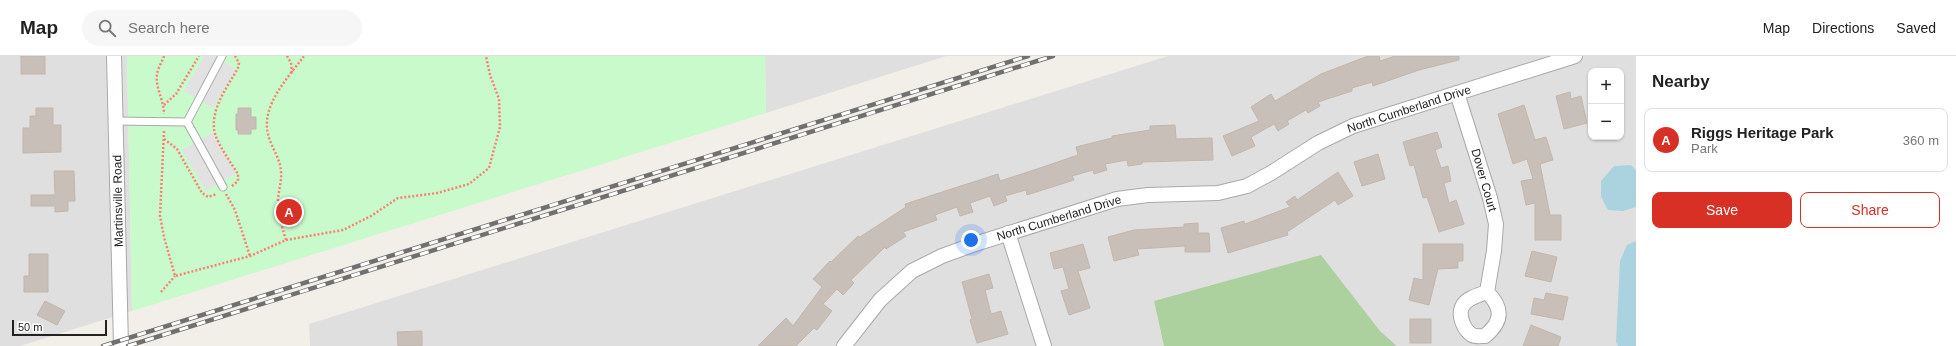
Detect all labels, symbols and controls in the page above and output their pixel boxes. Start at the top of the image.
search box [82,10,362,46]
text: Map [20,17,58,38]
icon: search [96,17,118,39]
text: Search here [128,19,210,36]
text: Map [1763,20,1790,36]
text: Directions [1812,20,1874,36]
text: Saved [1896,20,1936,36]
map controls [1588,68,1624,140]
button: + [1588,68,1624,104]
text: Nearby [1652,72,1710,91]
street label: North Cumberland Drive [1345,82,1473,136]
button: − [1588,104,1624,140]
text: Riggs Heritage Park [1691,124,1834,141]
text: A [1661,133,1671,148]
text: 360 m [1903,133,1939,148]
text: Park [1691,141,1718,156]
street label: Dover Court [1468,147,1500,214]
street label: Martinsville Road [110,155,126,247]
street label: North Cumberland Drive [995,192,1123,244]
button: Save [1652,192,1792,228]
button: Share [1800,192,1940,228]
pin: A [276,197,302,227]
your location [961,230,981,250]
scale bar [12,318,107,337]
text: 50 m [18,321,42,333]

